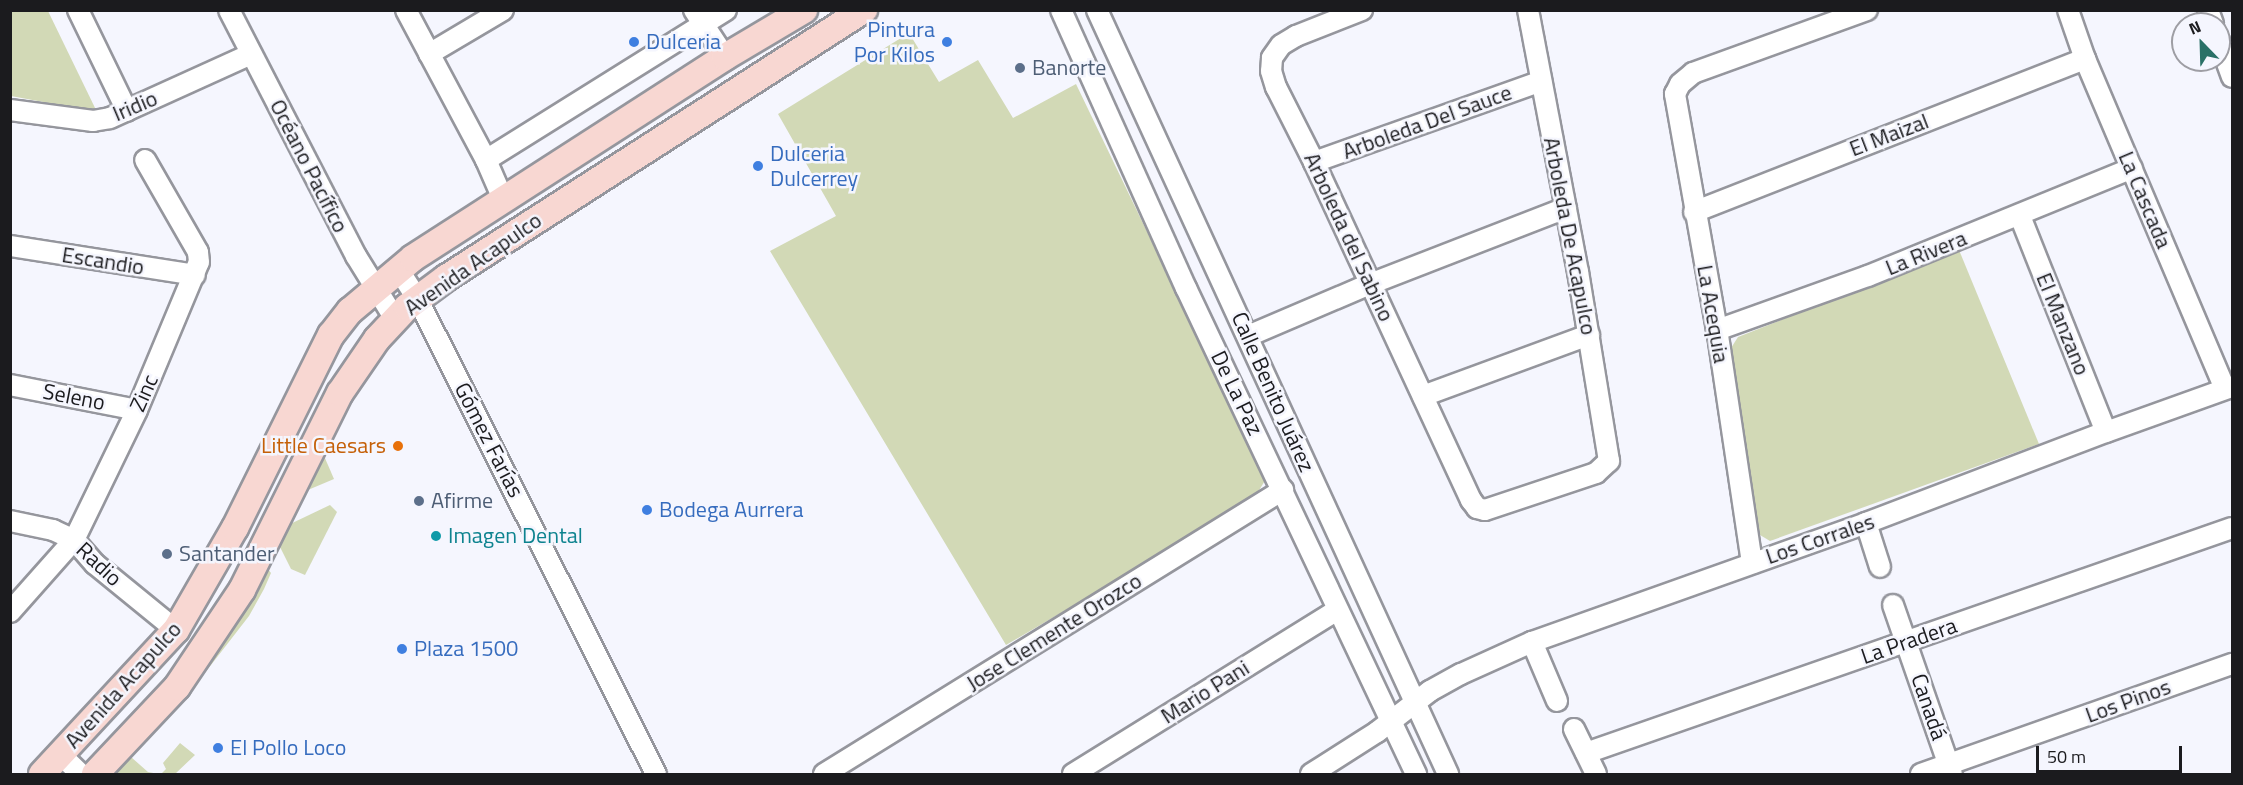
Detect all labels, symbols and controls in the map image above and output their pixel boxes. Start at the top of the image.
north arrow [2171,12,2231,72]
text: N [2185,14,2205,40]
place label: Pintura Por Kilos [854,16,935,68]
place label: Dulceria [646,29,721,55]
marker: Dulceria [627,35,641,49]
marker: Pintura Por Kilos [940,35,954,49]
place label: Banorte [1032,55,1106,81]
marker: Banorte [1013,61,1027,75]
street label: Arboleda Del Sauce [1339,79,1515,165]
street label: Iridio [109,85,161,127]
street label: Océano Pacífico [264,95,354,237]
street label: El Maizal [1846,108,1932,162]
street label: Arboleda De Acapulco [1538,135,1602,337]
place label: Dulceria Dulcerrey [770,140,858,192]
street label: La Cascada [2113,147,2177,253]
street label: Arboleda del Sabino [1298,148,1400,326]
marker: Dulceria Dulcerrey [751,159,765,173]
street label: Avenida Acapulco [399,207,547,321]
street label: La Rivera [1882,225,1970,281]
street label: Escandio [60,241,146,281]
street label: La Acequia [1691,263,1735,365]
street label: El Manzano [2031,269,2095,379]
street label: Calle Benito Juárez [1226,308,1320,476]
street label: De La Paz [1205,347,1269,439]
street label: Zinc [124,370,164,416]
street label: Seleno [41,378,107,416]
street label: Gómez Farías [449,378,529,502]
place label: Little Caesars [261,433,386,459]
marker: Little Caesars [391,439,405,453]
place label: Afirme [431,488,493,514]
marker: Afirme [412,494,426,508]
place label: Bodega Aurrera [659,497,804,523]
marker: Bodega Aurrera [640,503,654,517]
street label: Los Corrales [1762,508,1878,570]
place label: Imagen Dental [448,523,583,549]
marker: Imagen Dental [429,529,443,543]
street label: Radio [71,536,127,592]
place label: Santander [179,541,275,567]
marker: Santander [160,547,174,561]
street label: Jose Clemente Orozco [962,567,1146,697]
street label: La Pradera [1858,612,1960,670]
street label: Avenida Acapulco [59,616,187,754]
place label: Plaza 1500 [414,636,518,662]
marker: Plaza 1500 [395,642,409,656]
street label: Mario Pani [1156,655,1254,729]
street label: Canadá [1905,670,1953,744]
street label: Los Pinos [2082,673,2174,729]
scale bar [2039,734,2184,772]
place label: El Pollo Loco [230,735,346,761]
marker: El Pollo Loco [211,741,225,755]
text: 50 m [2047,743,2086,770]

